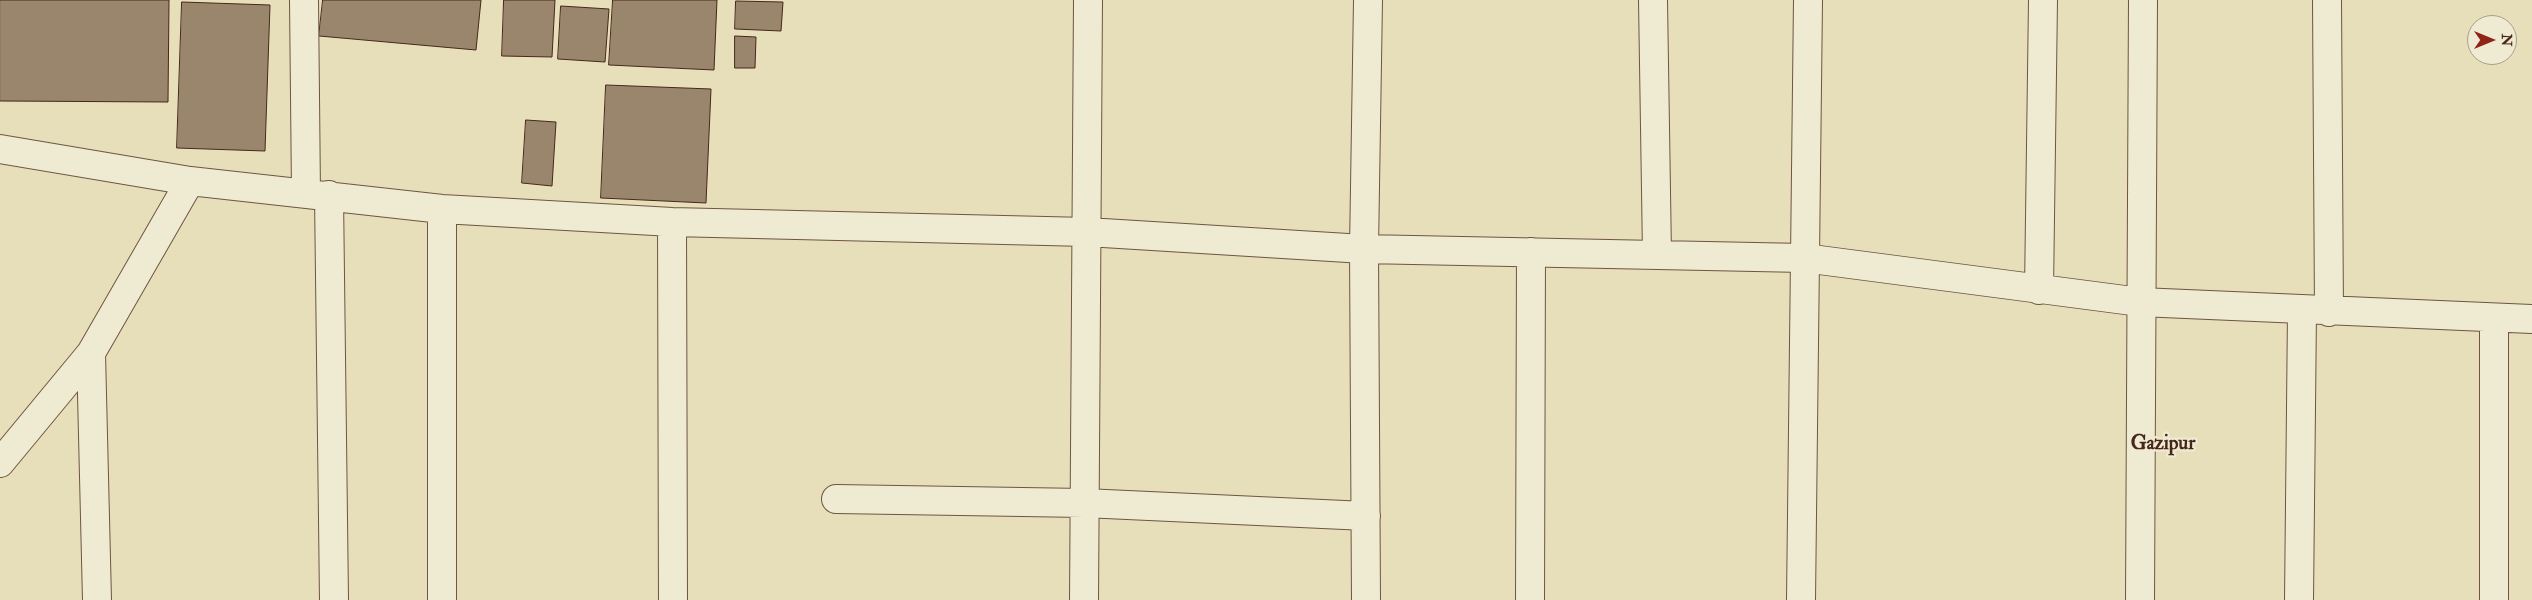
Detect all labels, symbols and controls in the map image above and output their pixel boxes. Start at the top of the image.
north arrow [2467,15,2517,65]
text: N [2498,34,2515,46]
district label: Gazipur [2131,434,2195,456]

